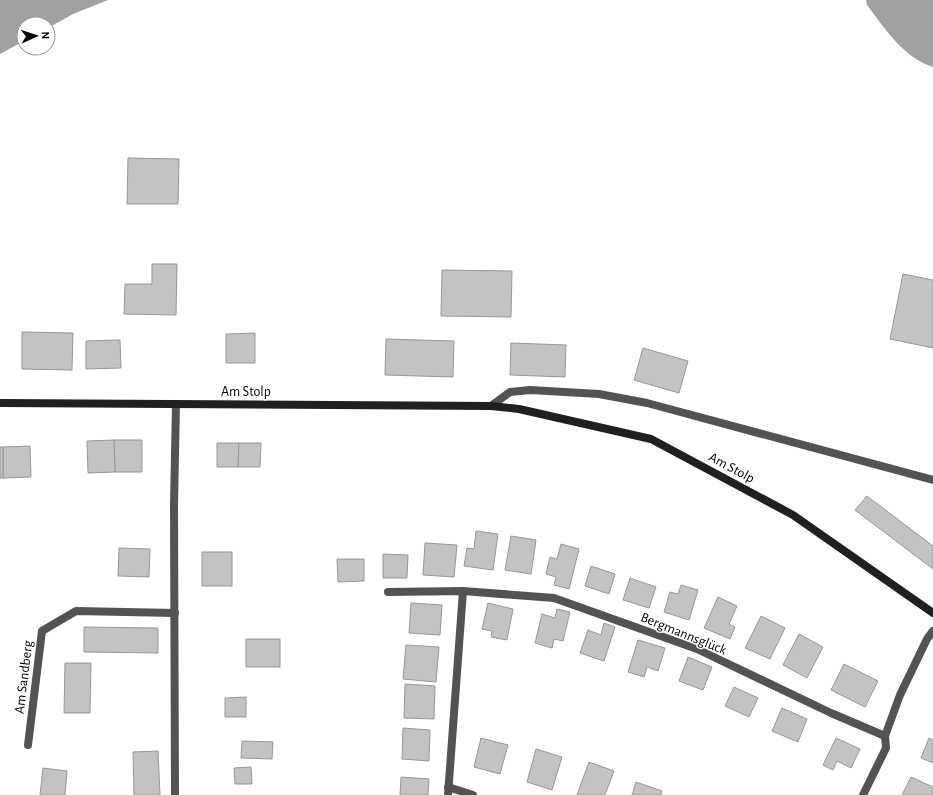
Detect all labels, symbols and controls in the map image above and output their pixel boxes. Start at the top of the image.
north arrow [16,16,56,56]
text: N [40,31,51,40]
street label: Am Stolp [221,385,271,399]
street label: Am Stolp [706,450,757,486]
street label: Bergmannsglück [639,610,729,658]
street label: Am Sandberg [13,640,35,714]

